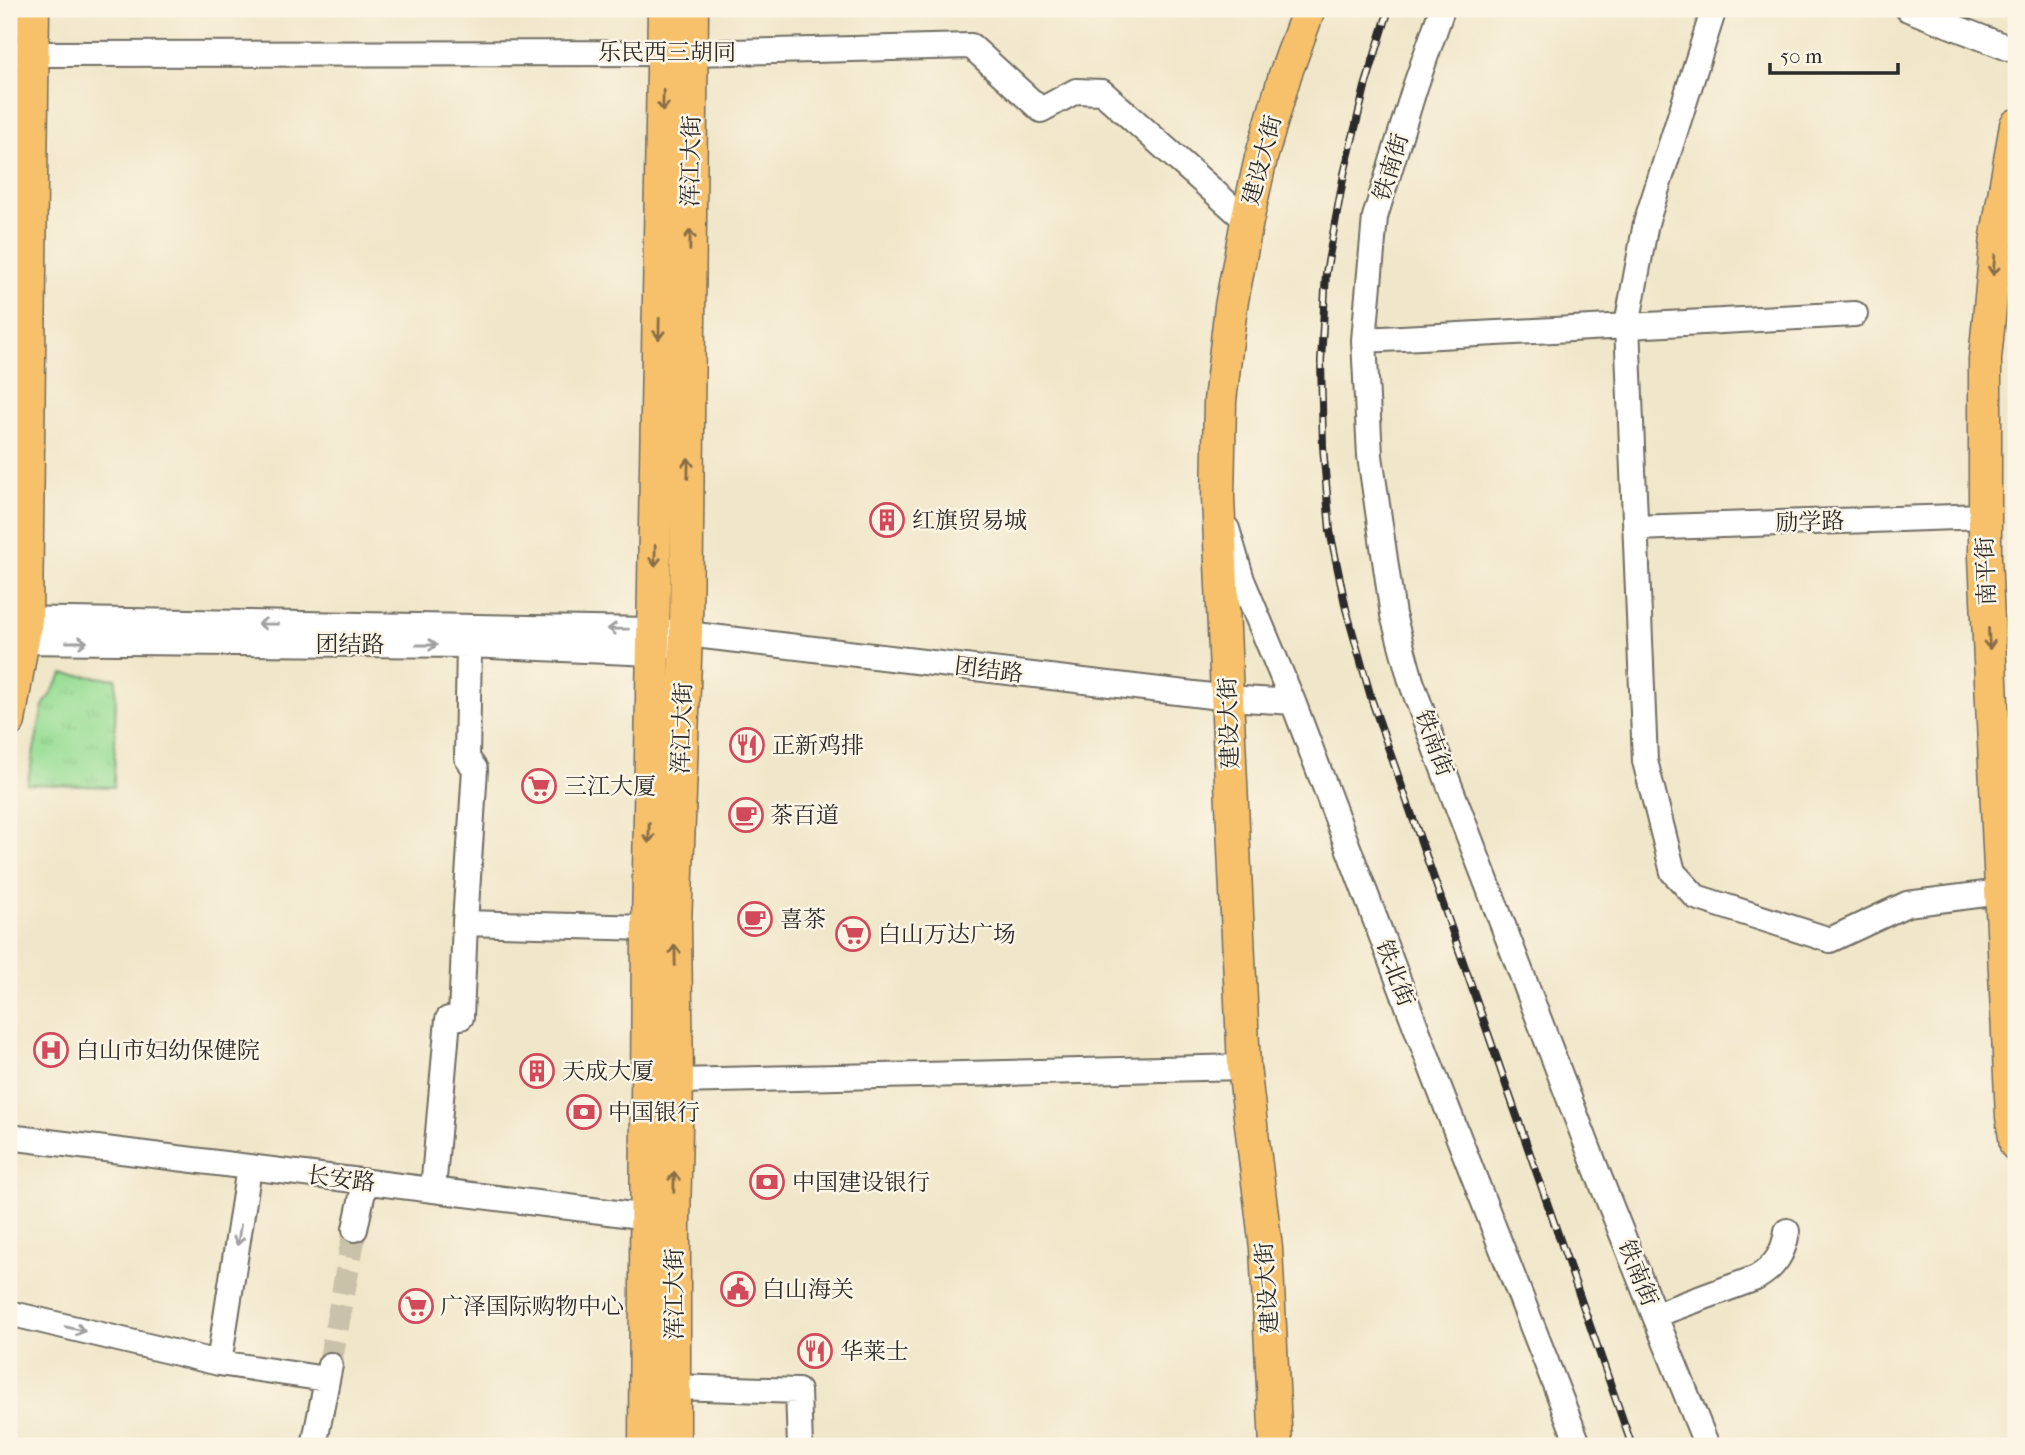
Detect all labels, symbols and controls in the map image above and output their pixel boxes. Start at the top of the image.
scale bar [1770,32,1897,76]
street label: 乐民西三胡同 [598,39,736,66]
text: 50 m [1780,44,1823,68]
one-way arrow [656,90,670,113]
street label: 建设大街 [1237,112,1287,208]
street label: 浑江大街 [677,115,705,207]
street label: 铁南街 [1368,130,1414,204]
one-way arrow [683,229,697,252]
one-way arrow [1987,253,2000,276]
one-way arrow [652,317,665,340]
one-way arrow [681,457,694,480]
building icon: 红旗贸易城 [868,501,906,539]
place label: 红旗贸易城 [912,507,1027,534]
street label: 励学路 [1775,507,1845,537]
street label: 南平街 [1971,536,2001,606]
one-way arrow [648,545,661,568]
one-way arrow [257,617,280,630]
one-way arrow [607,622,630,636]
one-way arrow [1982,627,1995,650]
street label: 团结路 [316,631,385,658]
one-way arrow [65,635,88,649]
one-way arrow [415,638,438,651]
street label: 团结路 [953,652,1025,688]
street label: 建设大街 [1214,677,1244,769]
street label: 浑江大街 [667,682,697,774]
street label: 铁南街 [1410,706,1458,780]
restaurant icon: 正新鸡排 [728,726,766,764]
place label: 正新鸡排 [772,732,864,759]
supermarket icon: 三江大厦 [520,767,558,805]
place label: 三江大厦 [564,773,656,800]
cafe icon: 茶百道 [727,796,765,834]
place label: 茶百道 [770,802,839,829]
one-way arrow [642,821,656,844]
cafe icon: 喜茶 [736,900,774,938]
place label: 喜茶 [780,906,826,933]
supermarket icon: 白山万达广场 [834,915,872,953]
place label: 白山万达广场 [878,921,1016,948]
street label: 铁北街 [1370,936,1420,1010]
one-way arrow [668,943,682,966]
hospital icon: 白山市妇幼保健院 [32,1031,70,1069]
place label: 白山市妇幼保健院 [76,1037,260,1064]
building icon: 天成大厦 [518,1052,556,1090]
place label: 天成大厦 [562,1058,654,1085]
bank icon: 中国银行 [565,1093,603,1131]
place label: 中国银行 [608,1099,700,1126]
street label: 长安路 [305,1161,377,1197]
bank icon: 中国建设银行 [748,1163,786,1201]
place label: 中国建设银行 [792,1169,930,1196]
one-way arrow [668,1171,681,1194]
one-way arrow [232,1223,245,1246]
street label: 铁南街 [1613,1236,1663,1310]
street label: 建设大街 [1250,1241,1284,1335]
street label: 浑江大街 [661,1248,688,1340]
public building icon: 白山海关 [719,1270,757,1308]
place label: 白山海关 [762,1276,854,1303]
supermarket icon: 广泽国际购物中心 [397,1287,435,1325]
place label: 广泽国际购物中心 [440,1293,624,1320]
one-way arrow [63,1323,86,1336]
restaurant icon: 华莱士 [796,1332,834,1370]
place label: 华莱士 [840,1338,909,1365]

